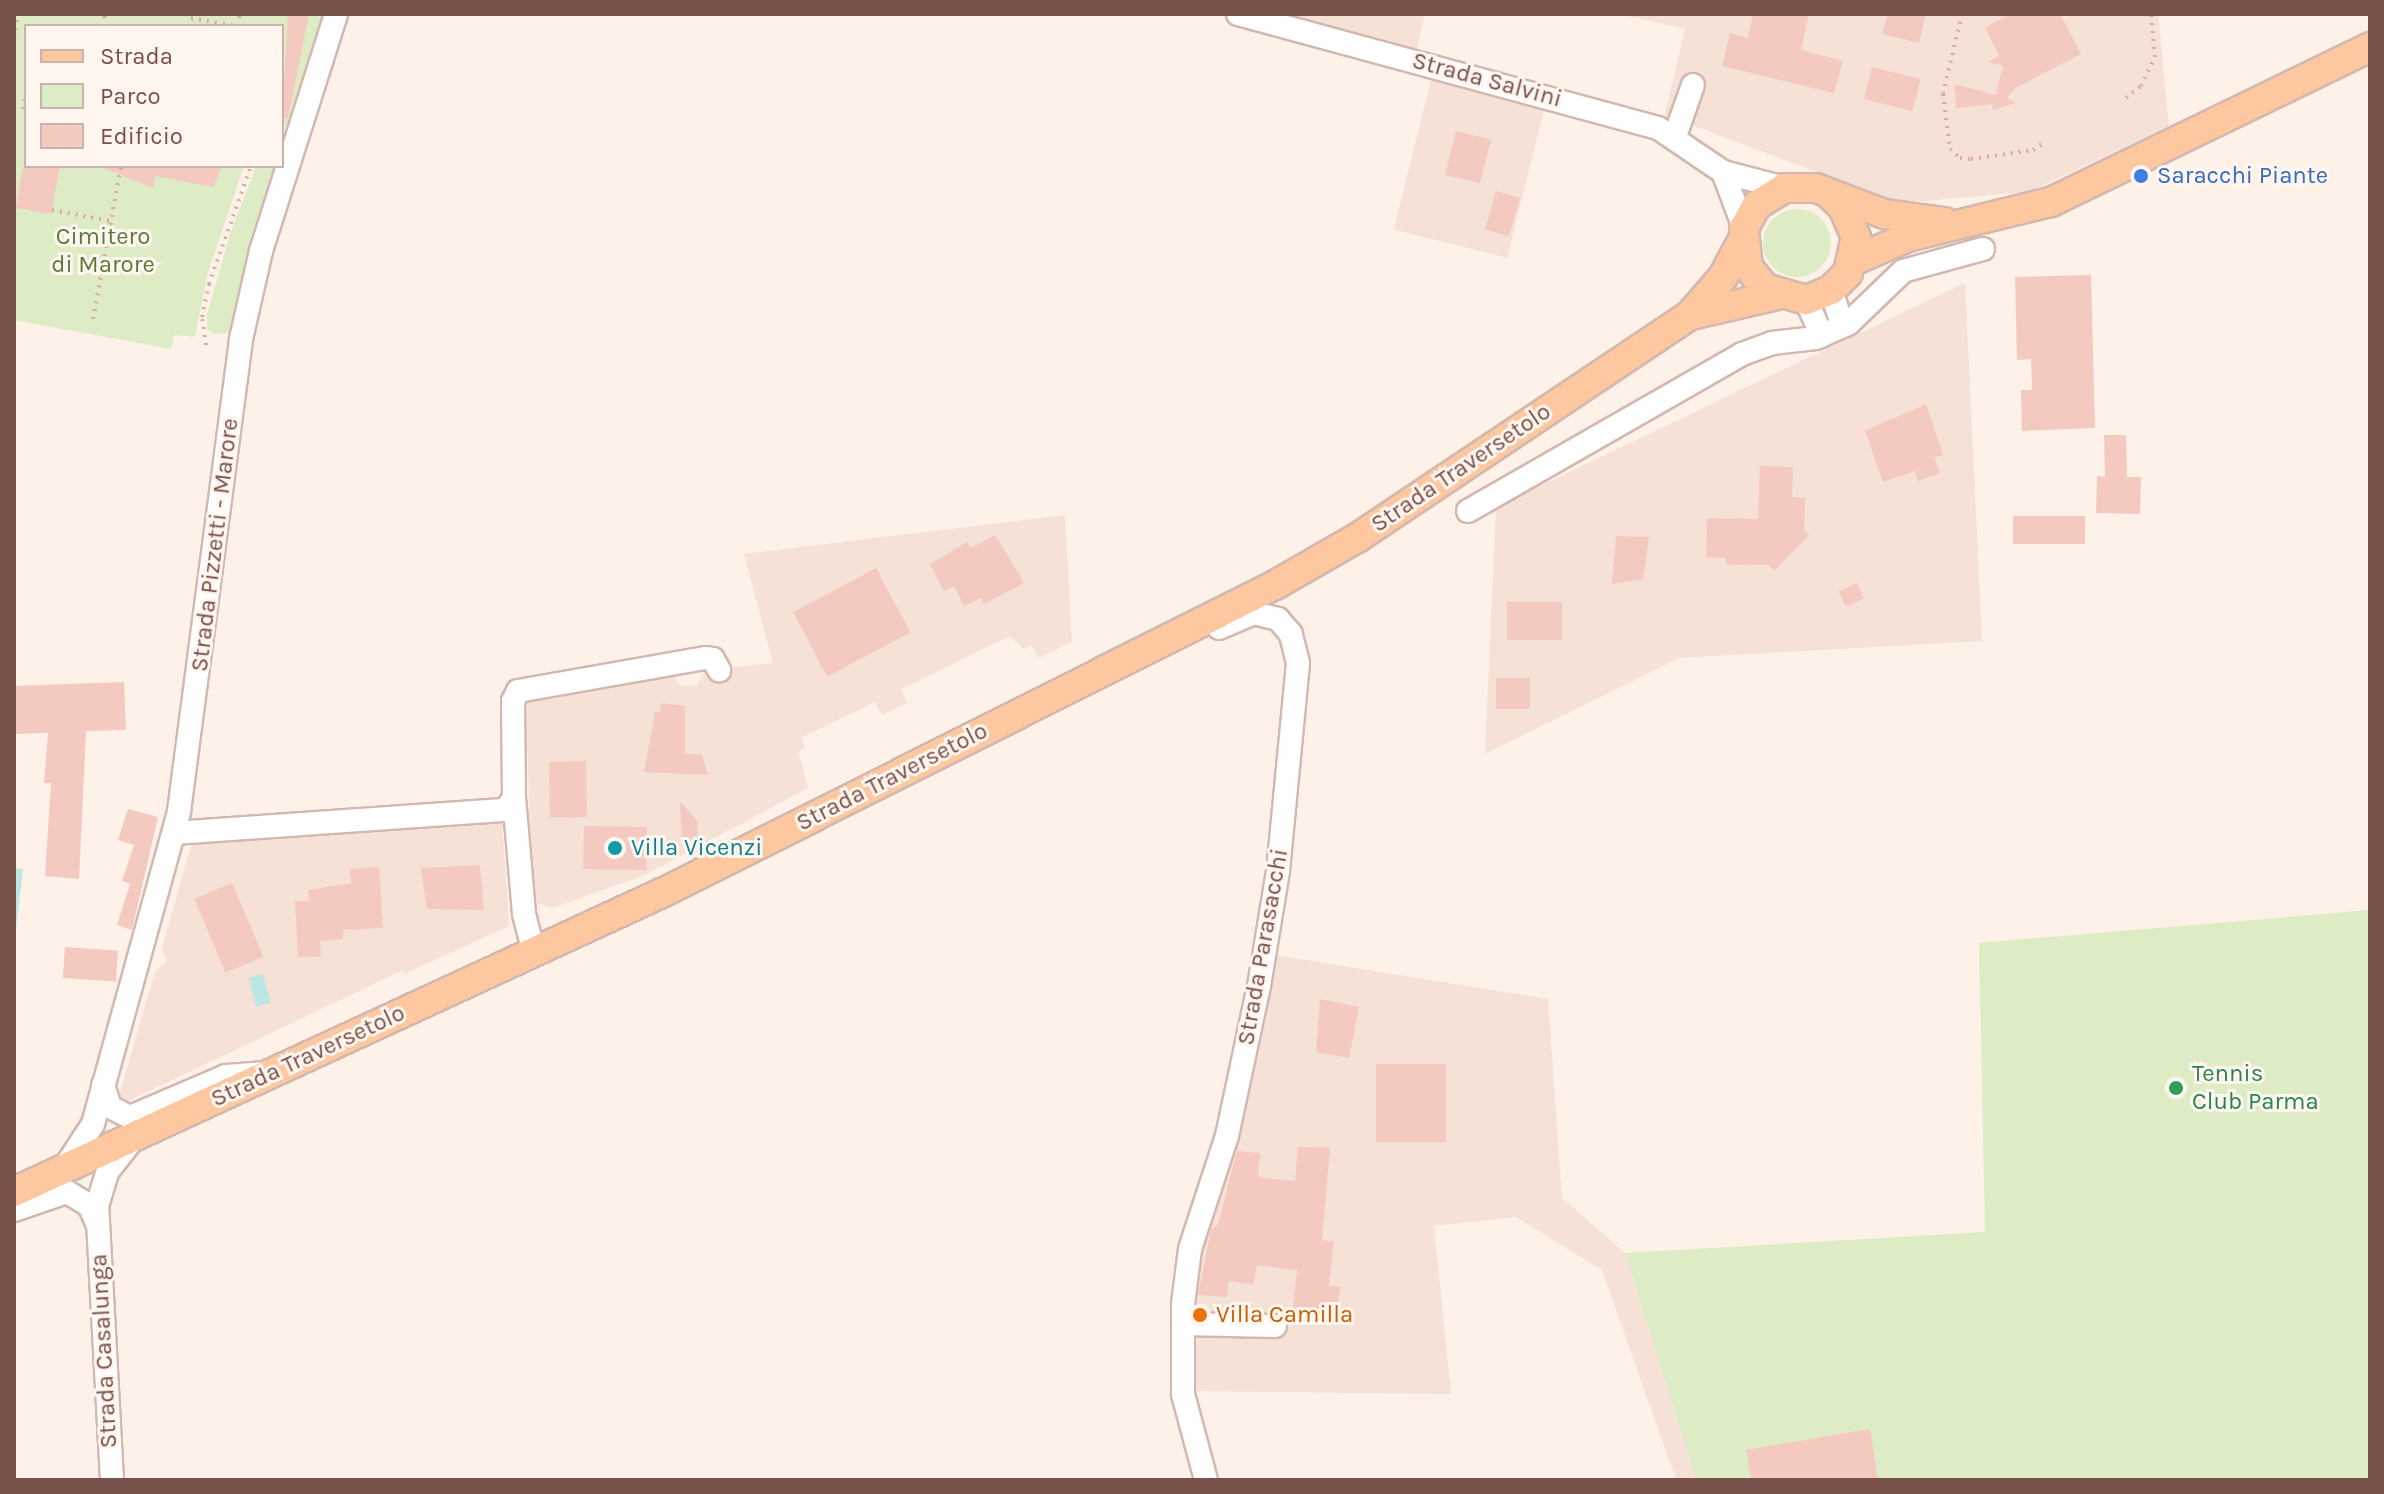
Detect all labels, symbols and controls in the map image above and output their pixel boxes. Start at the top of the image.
legend [24,24,284,168]
text: Strada [100,42,173,70]
street label: Strada Salvini [1409,46,1565,114]
text: Parco [100,82,161,110]
text: Edificio [100,122,183,150]
place label: Saracchi Piante [2157,162,2328,190]
marker: Saracchi Piante [2132,167,2150,185]
park label: Cimitero di Marore [51,223,155,279]
street label: Strada Traversetolo [1366,397,1556,539]
street label: Strada Pizzetti - Marore [185,417,245,673]
street label: Strada Traversetolo [792,716,992,838]
place label: Villa Vicenzi [631,834,762,862]
marker: Villa Vicenzi [606,839,624,857]
street label: Strada Parasacchi [1232,846,1294,1048]
street label: Strada Traversetolo [206,998,410,1114]
place label: Tennis Club Parma [2192,1060,2319,1116]
marker: Tennis Club Parma [2167,1079,2185,1097]
street label: Strada Casalunga [85,1253,123,1449]
place label: Villa Camilla [1216,1301,1353,1329]
marker: Villa Camilla [1191,1306,1209,1324]

